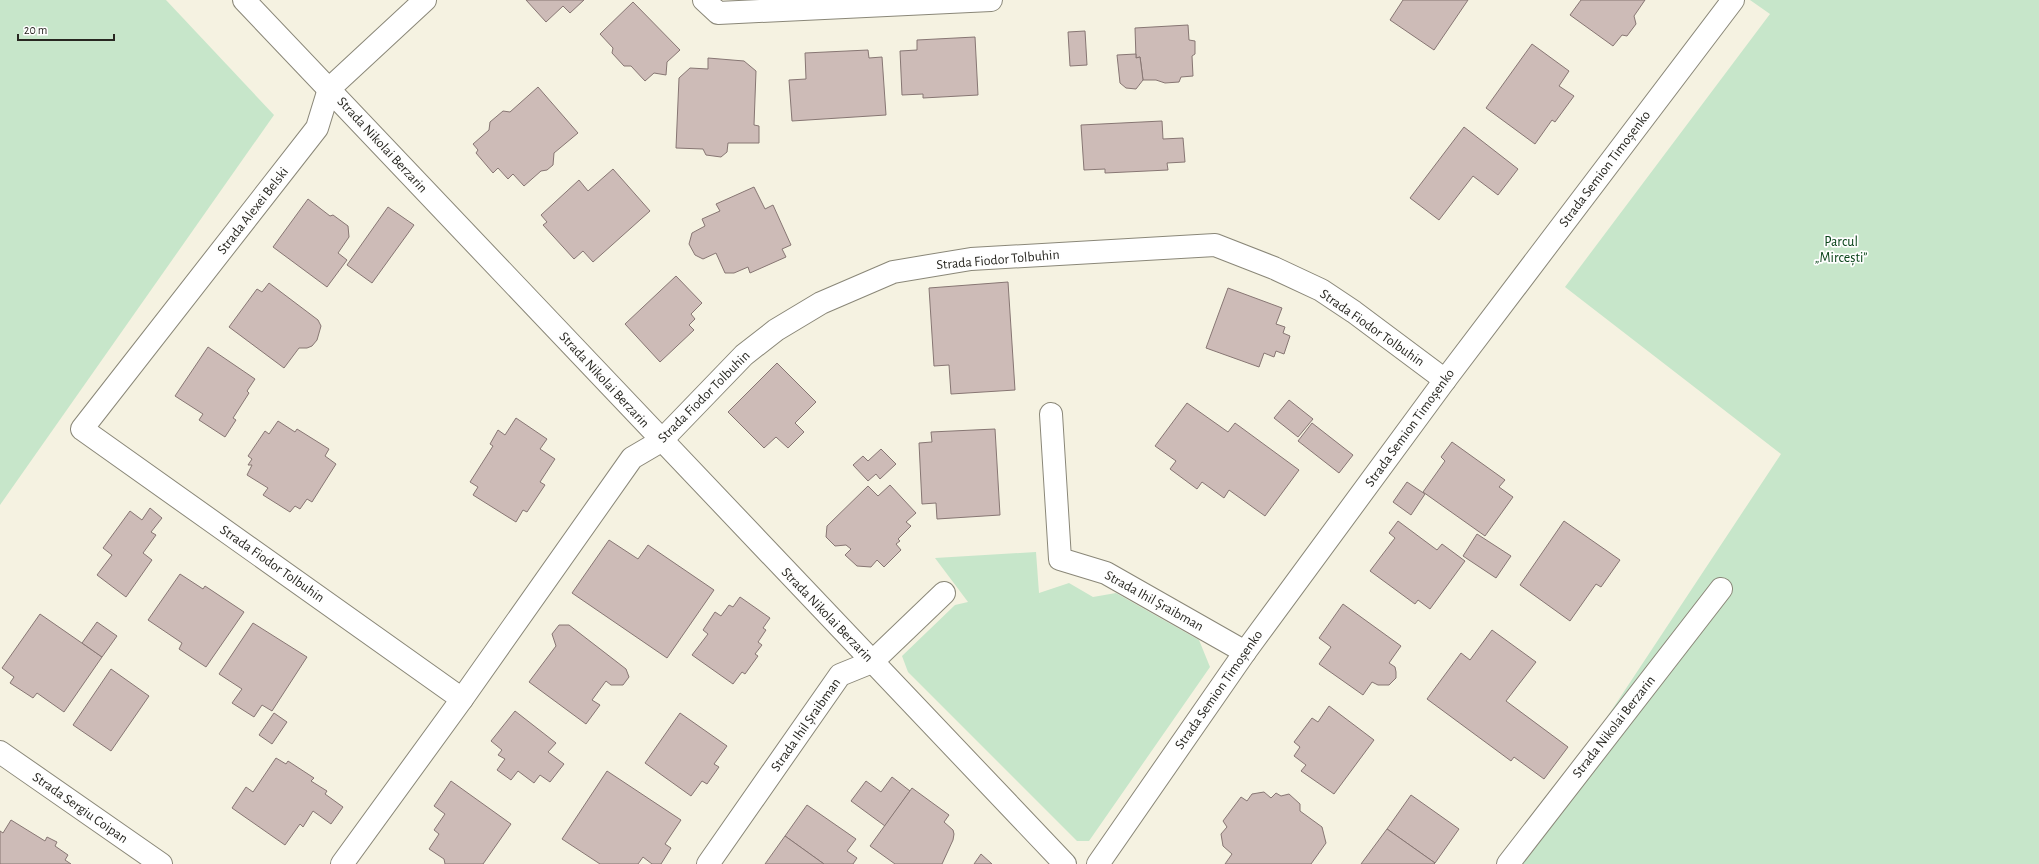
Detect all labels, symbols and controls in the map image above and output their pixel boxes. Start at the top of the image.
scale bar [18,16,114,42]
text: 20 m [24,24,47,36]
street label: Strada Nikolai Berzarin [334,94,430,196]
street label: Strada Semion Timoșenko [1557,108,1654,230]
street label: Strada Alexei Belski [215,165,291,257]
park label: Parcul „Mircești” [1814,235,1868,266]
street label: Strada Fiodor Tolbuhin [936,248,1060,272]
street label: Strada Fiodor Tolbuhin [1317,287,1427,369]
street label: Strada Nikolai Berzarin [556,329,652,431]
street label: Strada Fiodor Tolbuhin [655,348,753,446]
street label: Strada Semion Timoșenko [1363,366,1458,490]
street label: Strada Fiodor Tolbuhin [217,523,327,605]
street label: Strada Nikolai Berzarin [778,565,876,665]
street label: Strada Ihil Șraibman [1102,568,1206,635]
street label: Strada Semion Timoșenko [1173,628,1266,753]
street label: Strada Nikolai Berzarin [1570,673,1658,781]
street label: Strada Ihil Șraibman [769,676,844,775]
street label: Strada Sergiu Coipan [30,770,130,846]

